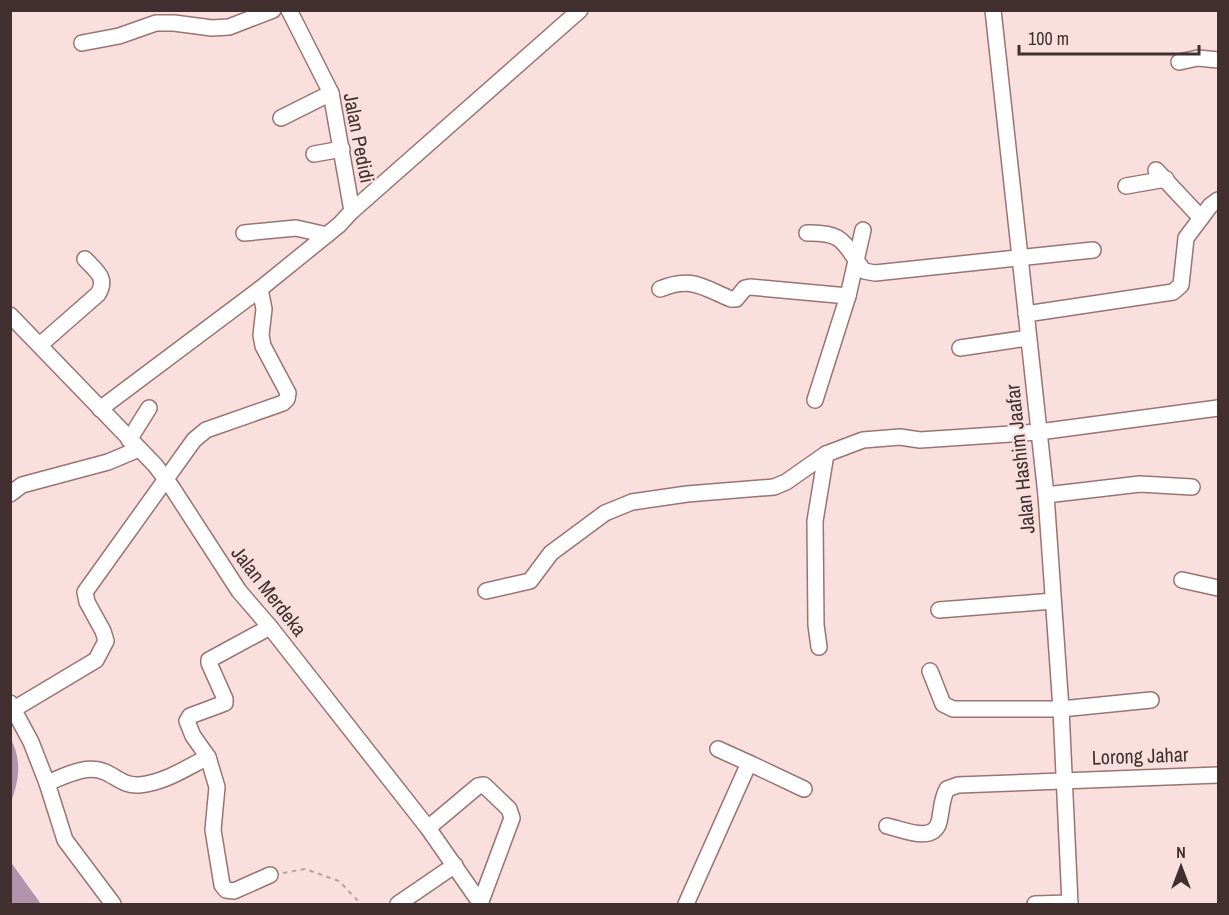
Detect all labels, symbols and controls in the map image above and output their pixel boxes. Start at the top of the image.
scale bar [1019,18,1199,56]
text: 100 m [1028,26,1069,51]
street label: Jalan Pedidi [338,91,381,185]
street label: Jalan Hashim Jaafar [998,382,1041,535]
street label: Jalan Merdeka [226,540,313,641]
street label: Lorong Jahar [1091,740,1189,771]
north arrow [1151,837,1211,897]
text: N [1176,841,1186,863]

